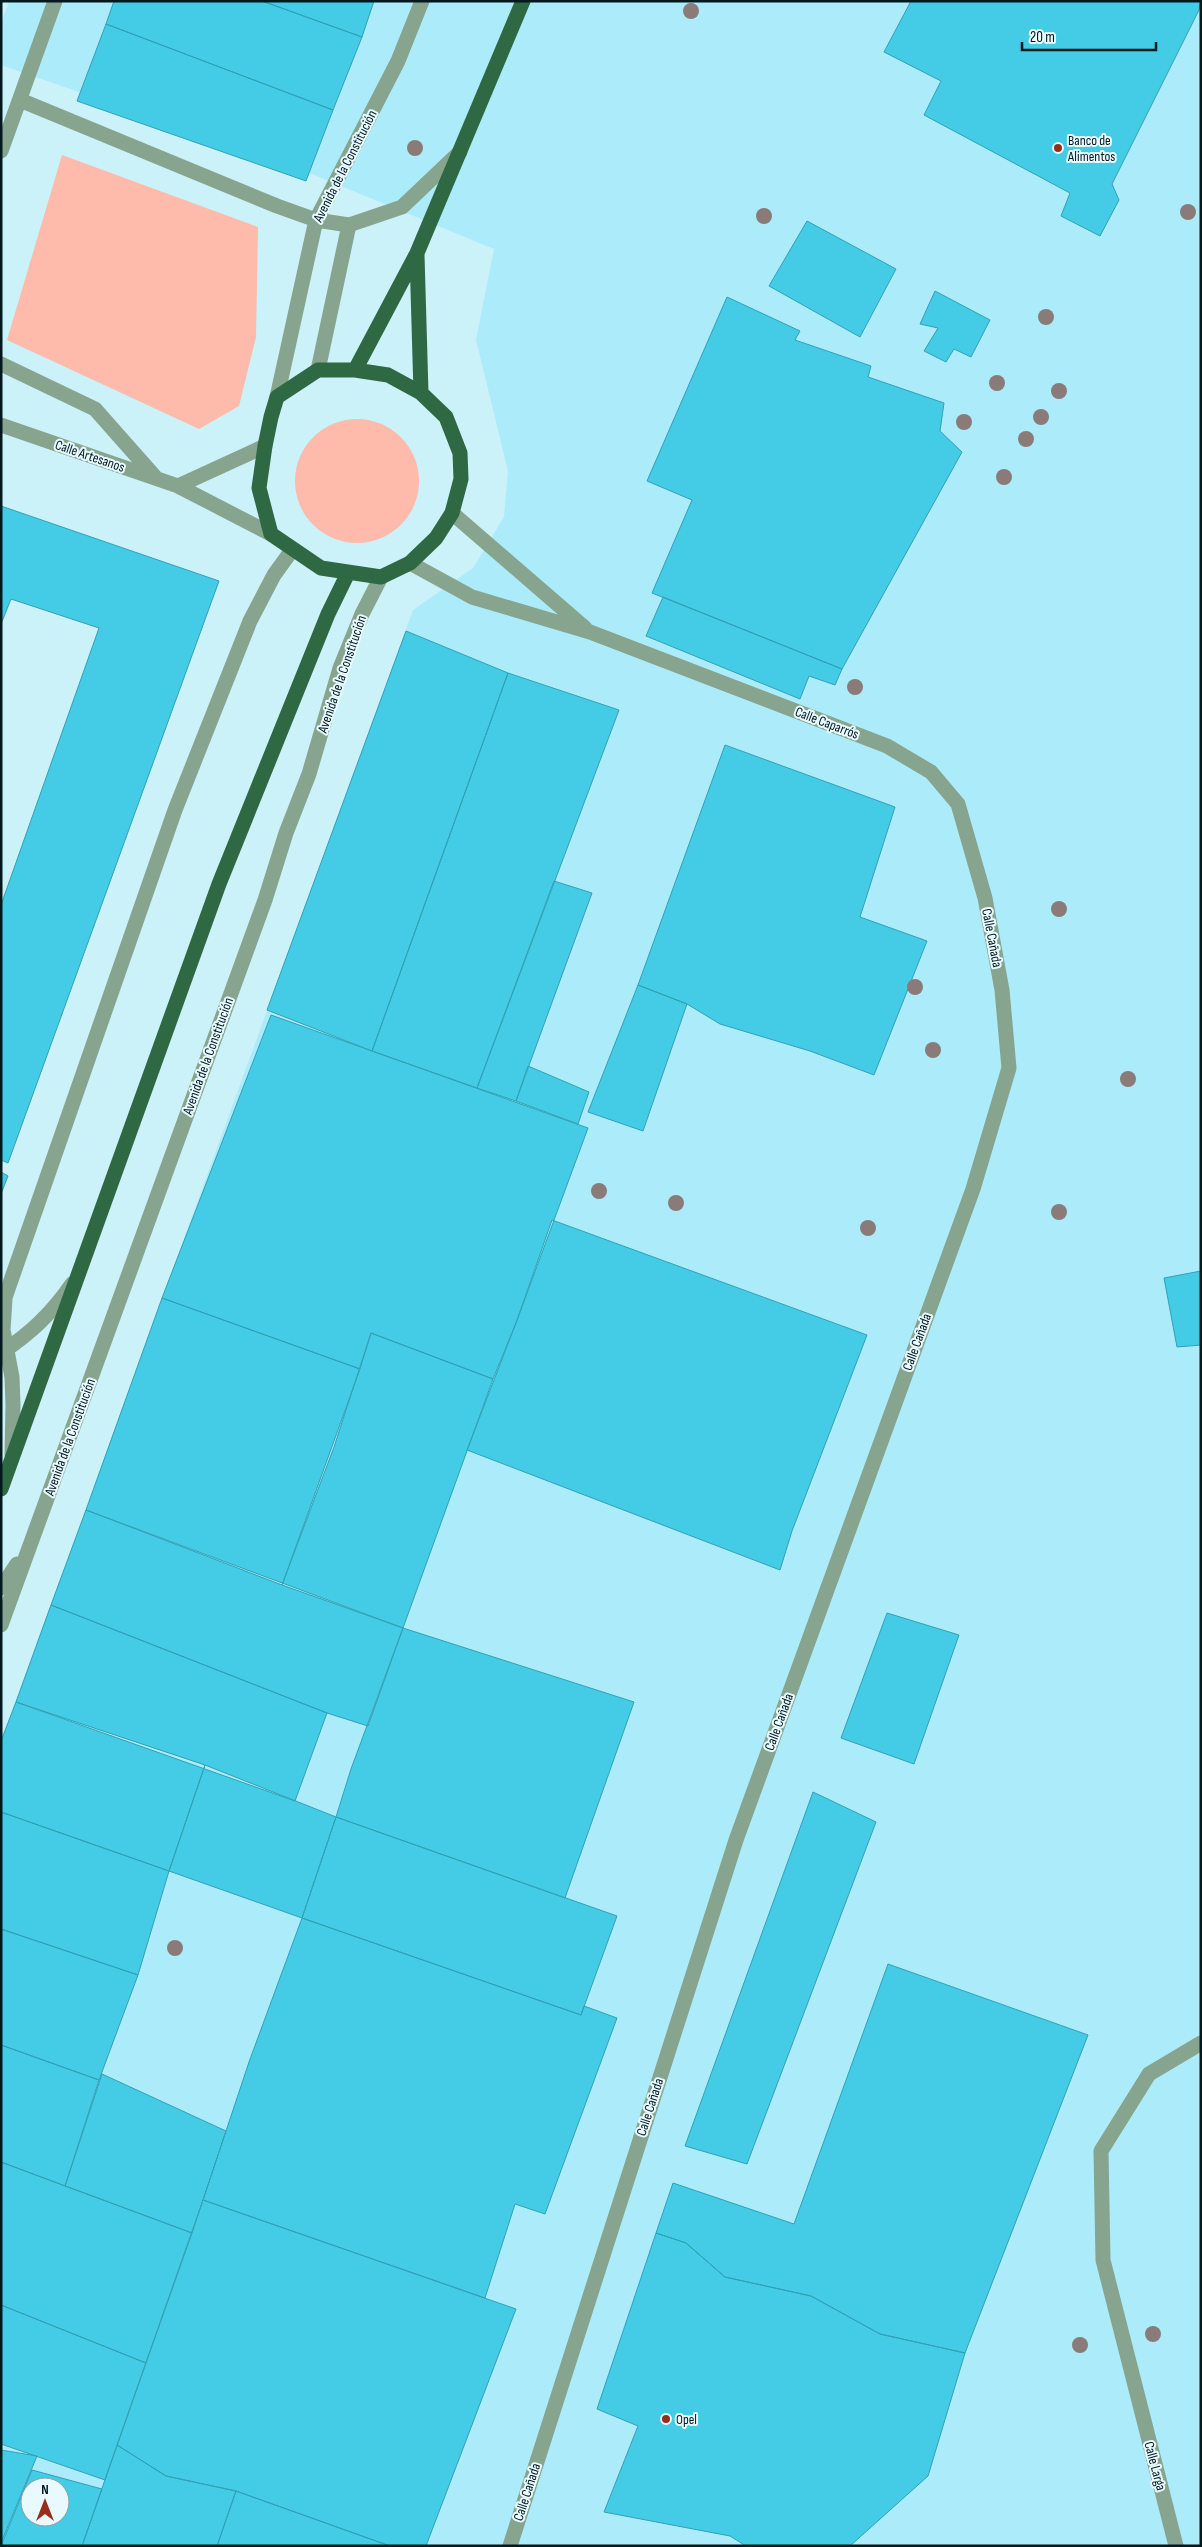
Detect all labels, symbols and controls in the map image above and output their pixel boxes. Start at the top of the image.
scale bar [1022,20,1156,52]
text: 20 m [1030,28,1055,47]
street label: Avenida de la Constitución [309,107,381,226]
place label: Banco de Alimentos [1067,132,1115,165]
marker: Banco de Alimentos [1052,142,1064,154]
street label: Calle Artesanos [53,436,127,476]
street label: Avenida de la Constitución [314,613,370,736]
street label: Calle Caparrós [793,703,861,743]
street label: Calle Cañada [978,907,1006,969]
street label: Avenida de la Constitución [179,995,237,1118]
street label: Calle Cañada [899,1311,935,1373]
street label: Avenida de la Constitución [41,1376,99,1499]
street label: Calle Cañada [761,1691,797,1753]
street label: Calle Cañada [633,2076,667,2138]
place label: Opel [676,2411,697,2428]
marker: Opel [660,2413,672,2425]
street label: Calle Larga [1140,2440,1170,2492]
street label: Calle Cañada [510,2461,544,2523]
north arrow [20,2477,70,2527]
text: N [41,2481,49,2498]

